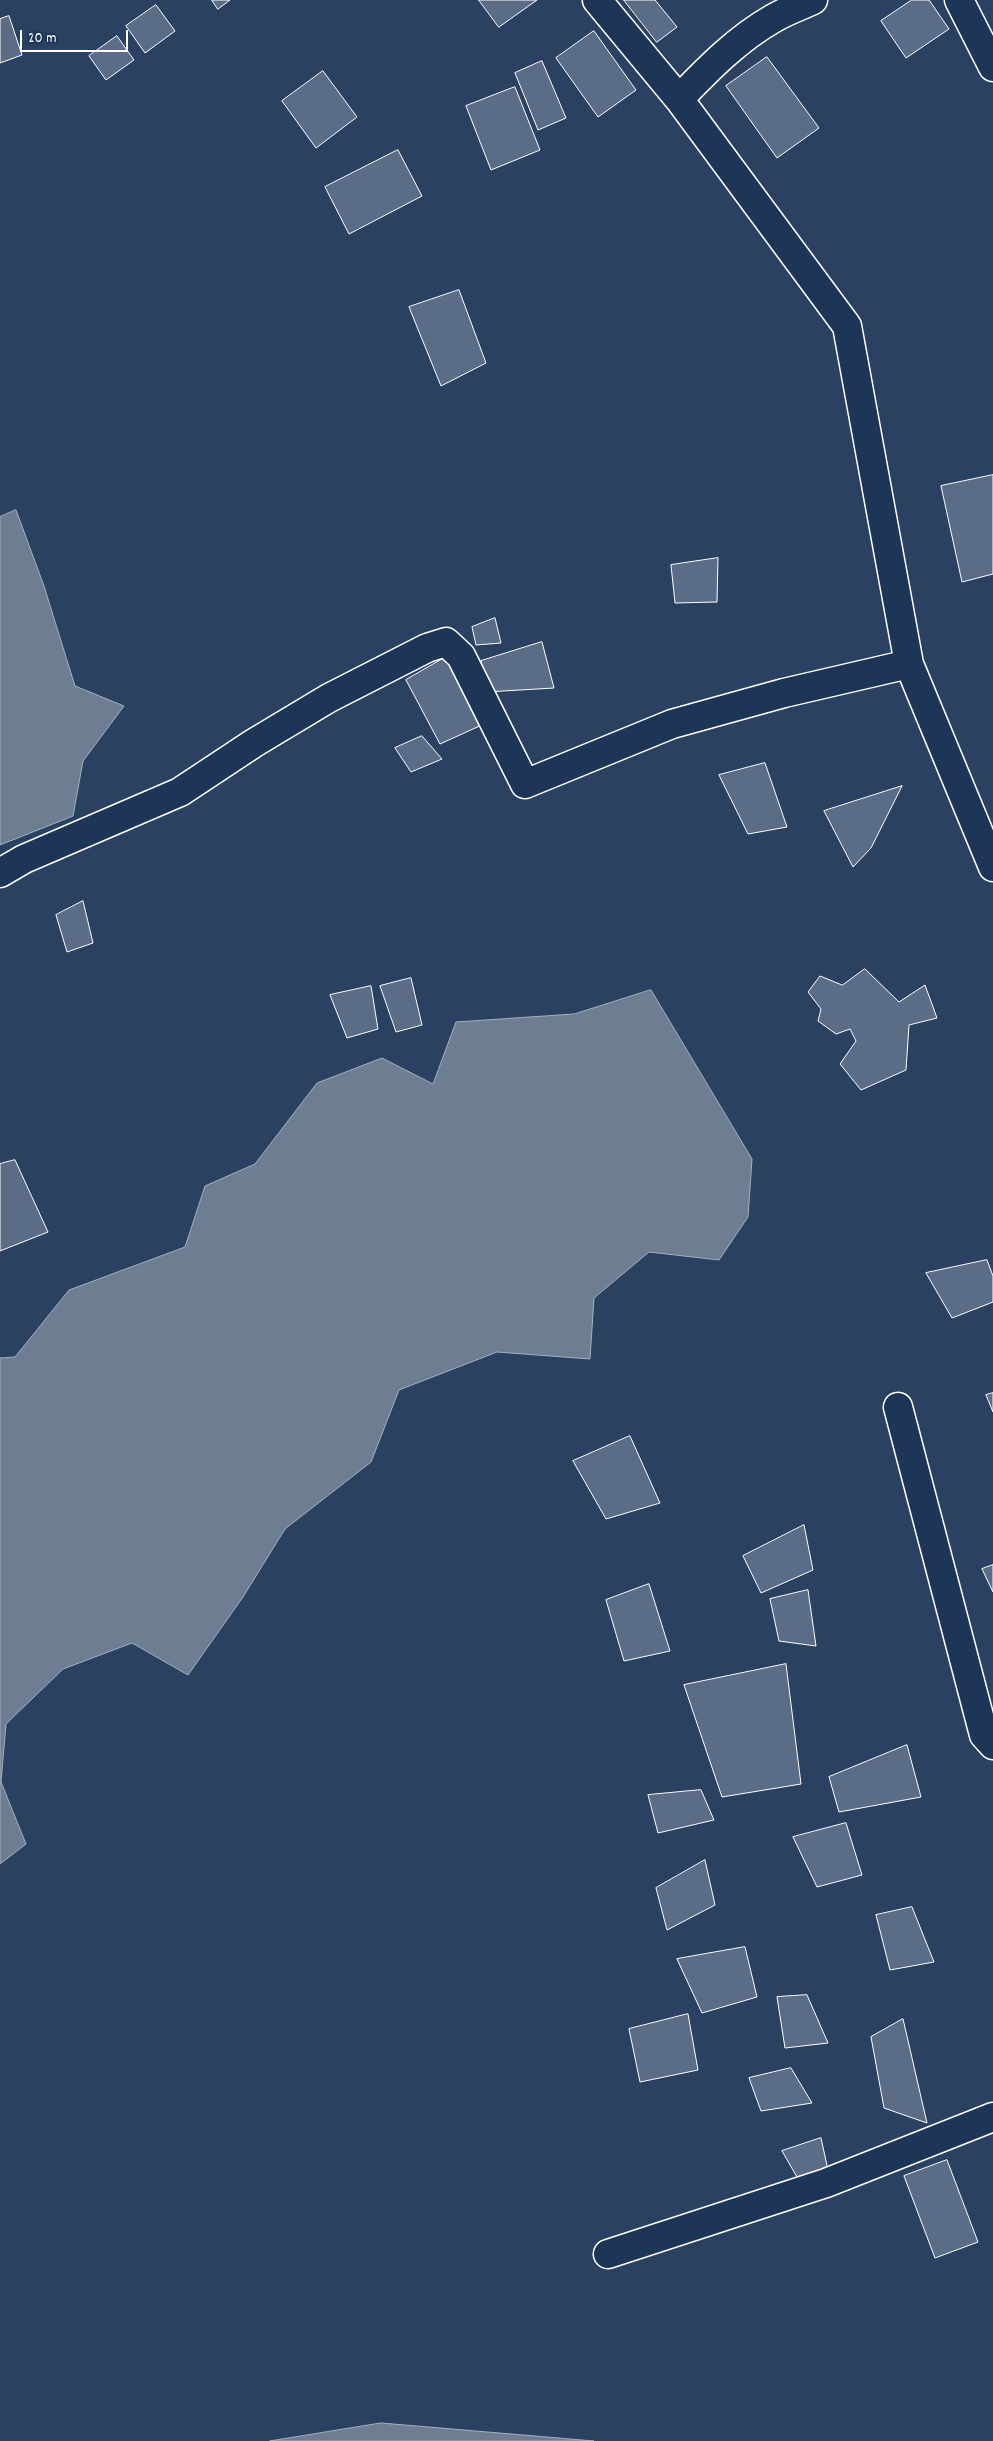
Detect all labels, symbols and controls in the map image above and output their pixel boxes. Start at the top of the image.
scale bar [22,20,130,52]
text: 20 m [28,28,56,50]

